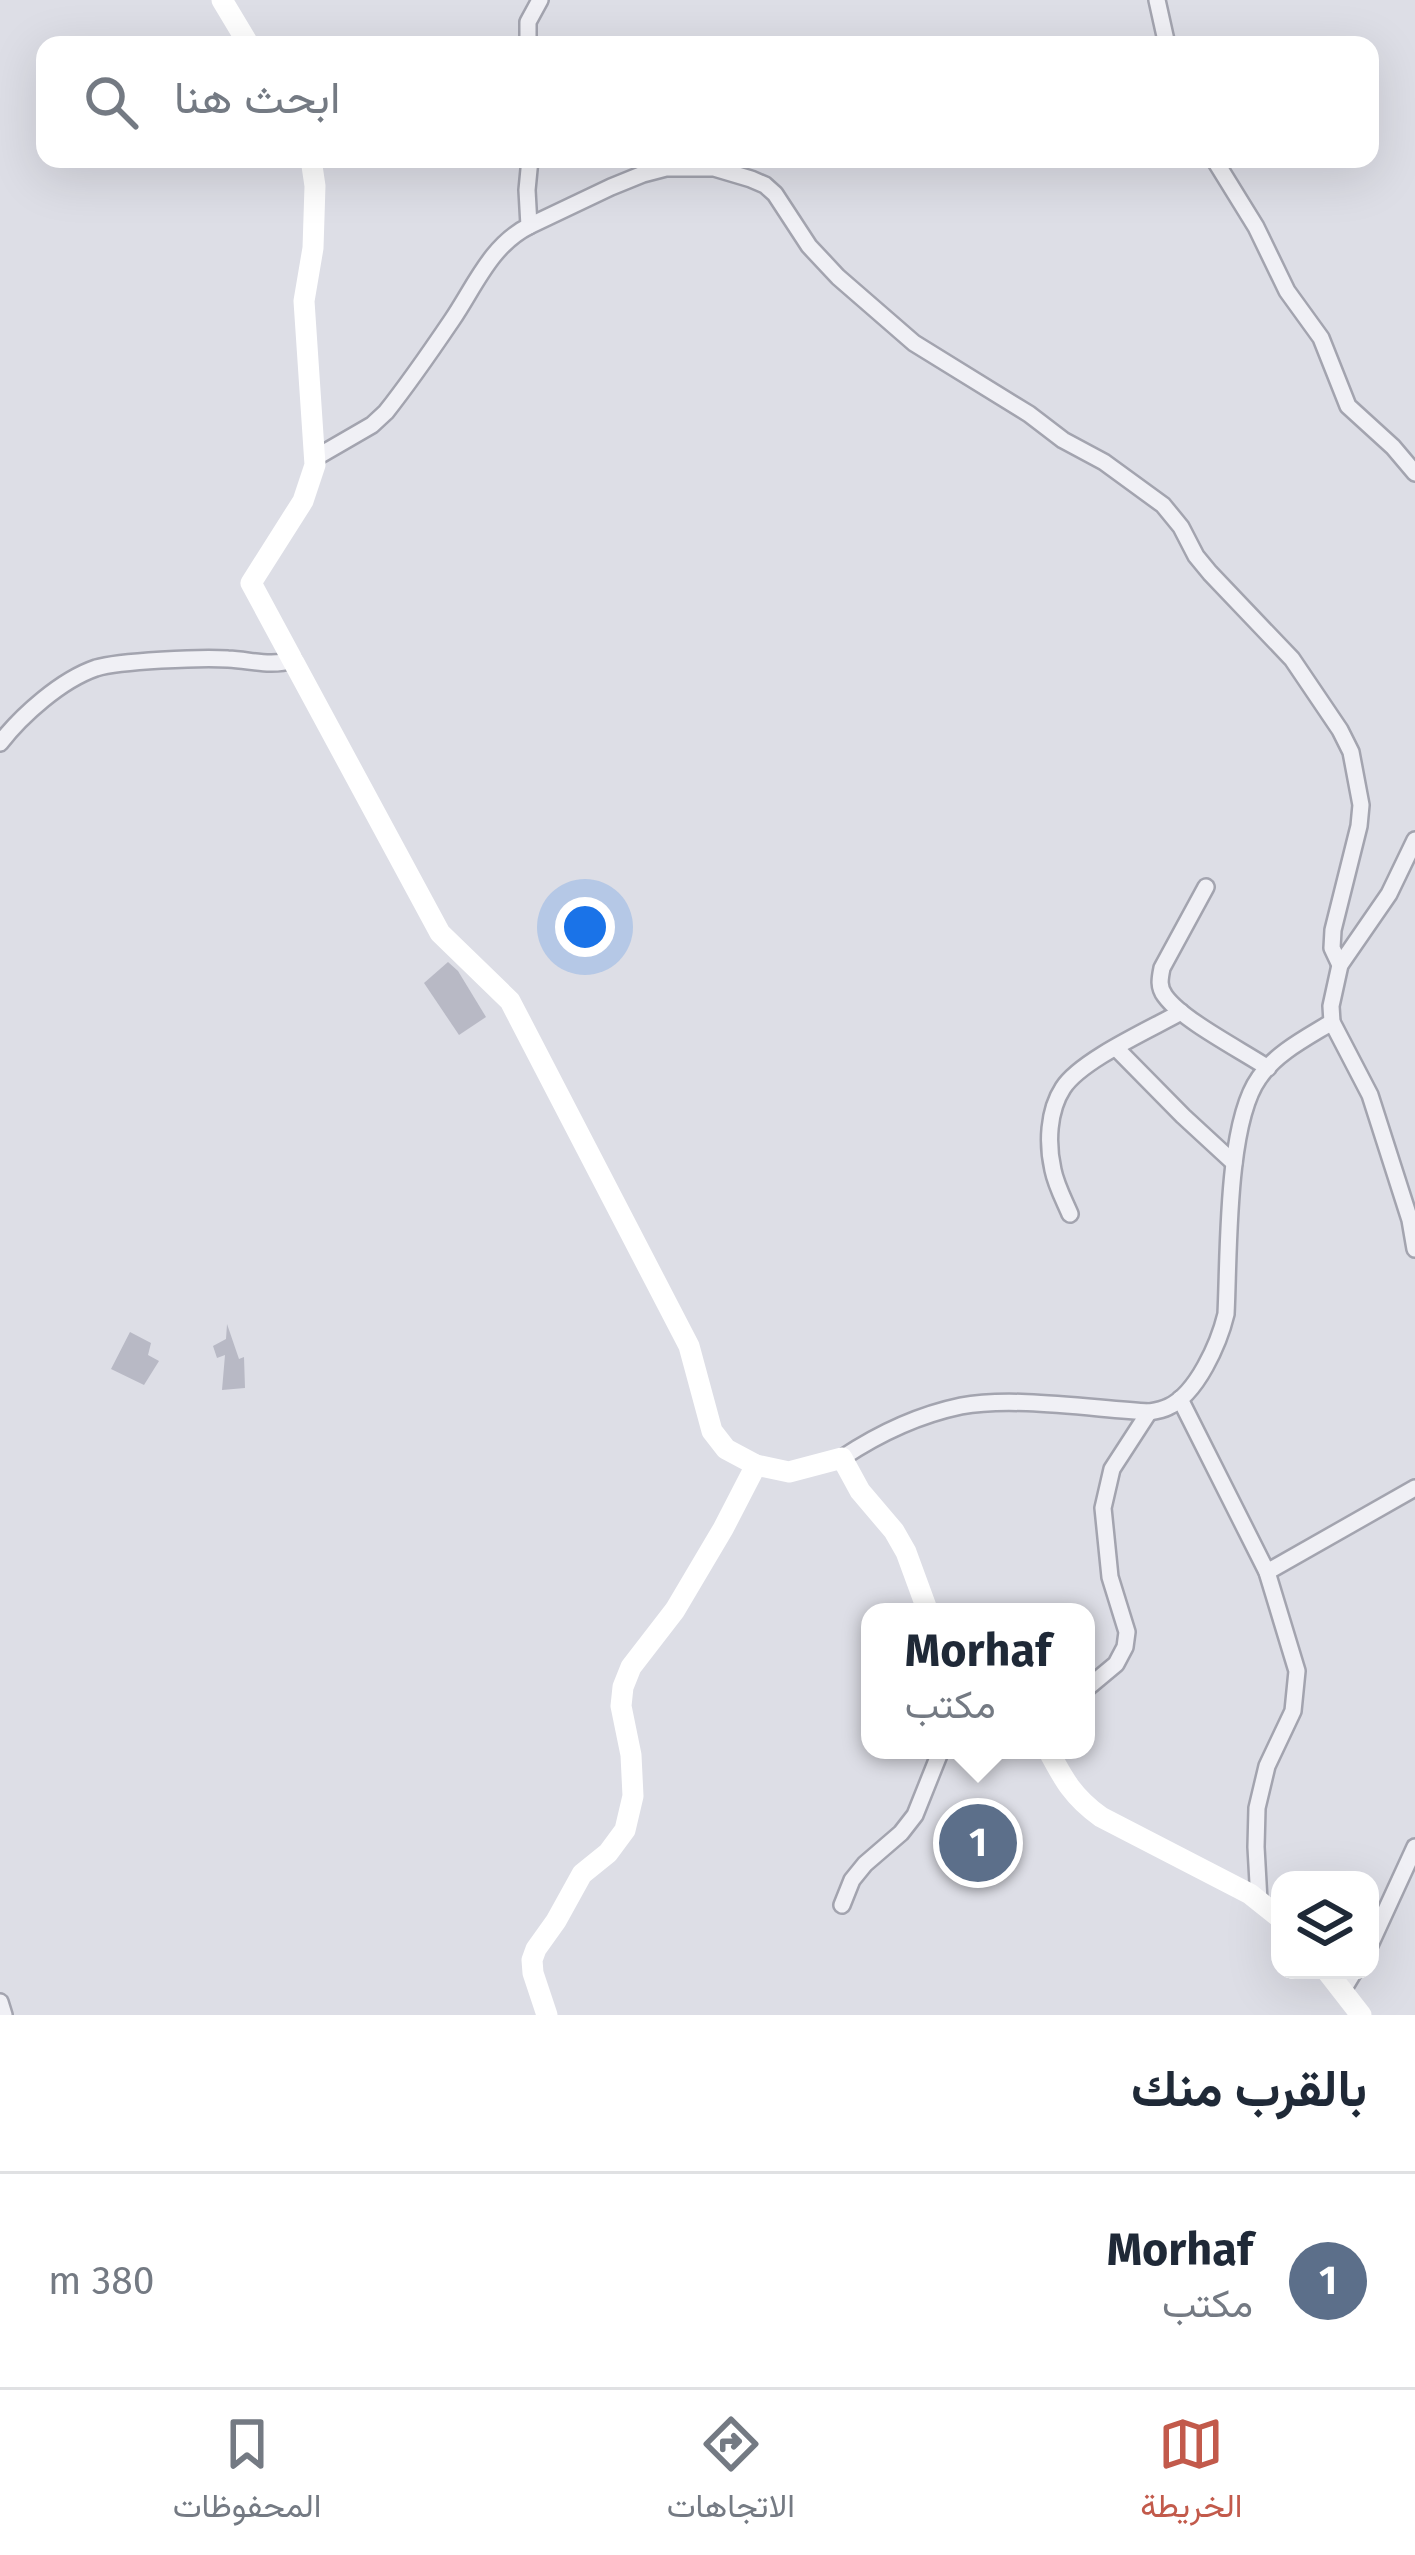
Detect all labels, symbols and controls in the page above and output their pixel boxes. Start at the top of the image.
search box [36,36,1379,168]
icon: search [78,69,144,135]
text: ابحث هنا [174,71,340,125]
your location [555,897,615,957]
popup [861,1603,1095,1759]
text: Morhaf [905,1624,1051,1678]
text: مكتب [905,1682,996,1728]
pin: 1 [939,1798,1017,1888]
map controls [1271,1871,1379,1979]
button: layers [1271,1871,1379,1979]
text: بالقرب منك [1131,2058,1367,2120]
text: Morhaf [1107,2223,1253,2277]
text: 380 m [48,2258,155,2304]
text: 1 [1319,2258,1337,2304]
text: مكتب [1162,2281,1253,2327]
tab: المحفوظات [173,2411,321,2535]
tab: الاتجاهات [667,2411,795,2535]
tab: الخريطة [1140,2411,1242,2535]

